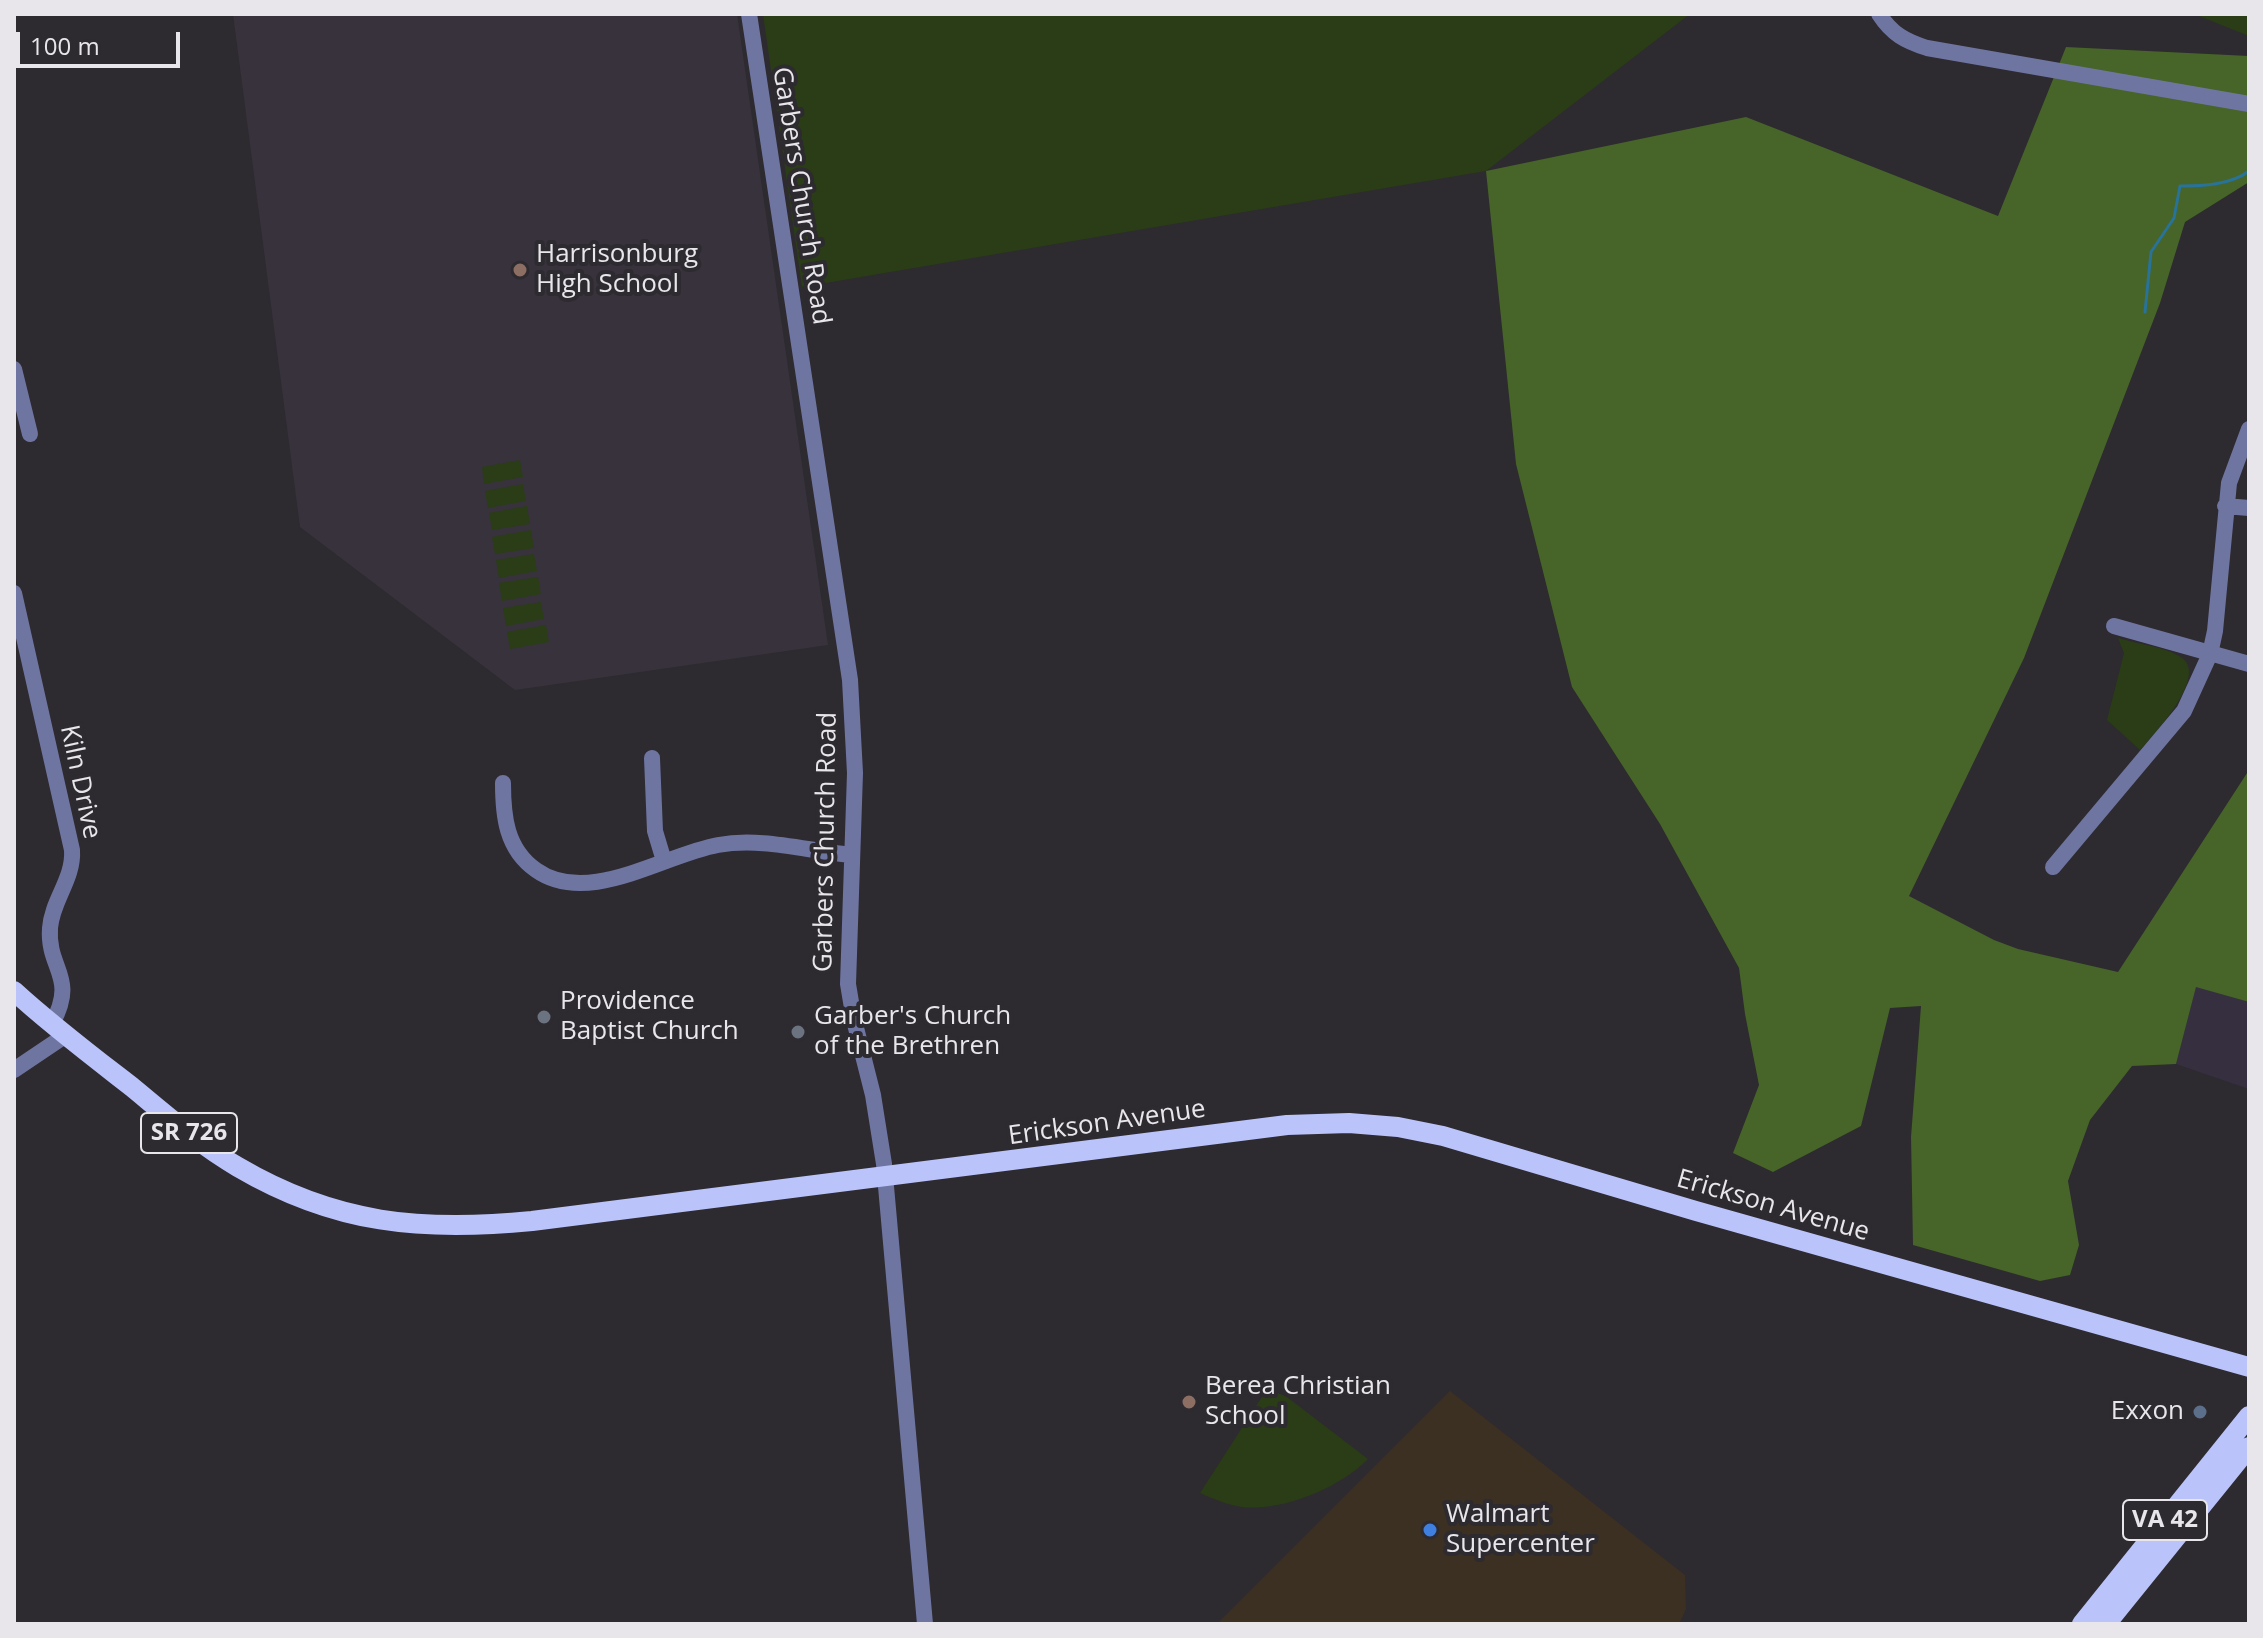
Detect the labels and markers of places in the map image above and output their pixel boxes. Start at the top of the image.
place label: Harrisonburg High School [536,239,698,300]
marker: Harrisonburg High School [511,261,529,279]
place label: Providence Baptist Church [560,986,739,1048]
place label: Garber's Church of the Brethren [814,1001,1011,1062]
marker: Providence Baptist Church [535,1008,553,1026]
marker: Garber's Church of the Brethren [789,1023,807,1041]
place label: Berea Christian School [1205,1371,1391,1432]
marker: Berea Christian School [1180,1393,1198,1411]
place label: Exxon [2111,1396,2184,1428]
marker: Exxon [2191,1403,2209,1421]
place label: Walmart Supercenter [1446,1499,1595,1560]
marker: Walmart Supercenter [1421,1521,1439,1539]

